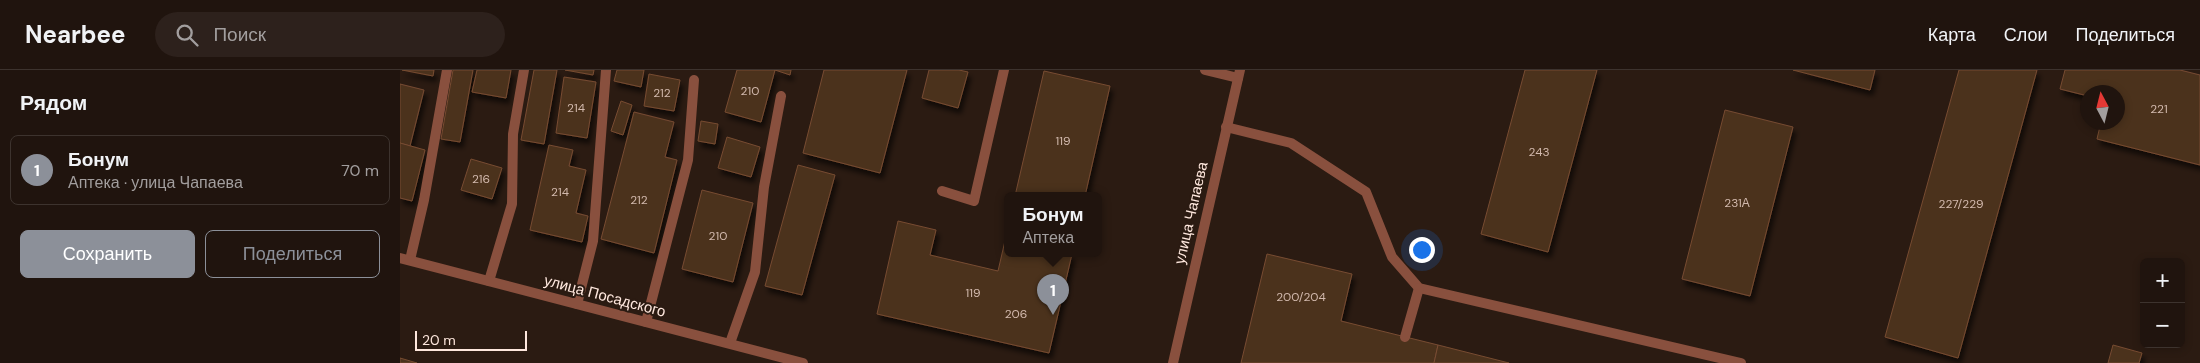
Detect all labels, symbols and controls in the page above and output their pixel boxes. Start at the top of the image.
search box [155,12,505,57]
text: Nearbee [25,19,125,50]
icon: search [173,21,201,49]
text: Поиск [213,22,266,47]
text: Карта [1928,23,1976,47]
text: Слои [2004,23,2048,47]
text: Поделиться [2076,23,2175,47]
house number: 210 [741,83,759,99]
house number: 212 [653,85,671,101]
north arrow [2080,85,2125,130]
text: Рядом [20,89,87,117]
house number: 214 [567,100,585,116]
house number: 221 [2150,101,2168,117]
house number: 119 [1055,133,1071,149]
house number: 243 [1528,144,1550,160]
text: Бонум [68,147,129,172]
street label: улица Чапаева [1170,159,1213,266]
text: 1 [34,160,40,181]
text: 70 m [341,160,379,181]
house number: 216 [472,171,490,187]
text: Аптека · улица Чапаева [68,172,243,193]
house number: 214 [551,184,569,200]
house number: 212 [630,192,648,208]
popup [1004,192,1102,257]
house number: 231А [1724,195,1750,211]
house number: 227/229 [1939,196,1983,212]
text: Бонум [1022,202,1084,227]
text: Аптека [1022,227,1074,248]
house number: 210 [709,228,727,244]
button: Сохранить [20,230,195,278]
button: Поделиться [205,230,380,278]
your location [1409,237,1435,263]
map controls [2140,258,2185,348]
button: + [2140,258,2185,303]
street label: улица Посадского [542,270,668,322]
pin: 1 [1037,274,1069,315]
house number: 119 [965,285,981,301]
house number: 200/204 [1276,289,1326,305]
button: − [2140,303,2185,348]
house number: 206 [1005,306,1027,322]
scale bar [415,328,528,351]
text: 20 m [422,331,456,349]

